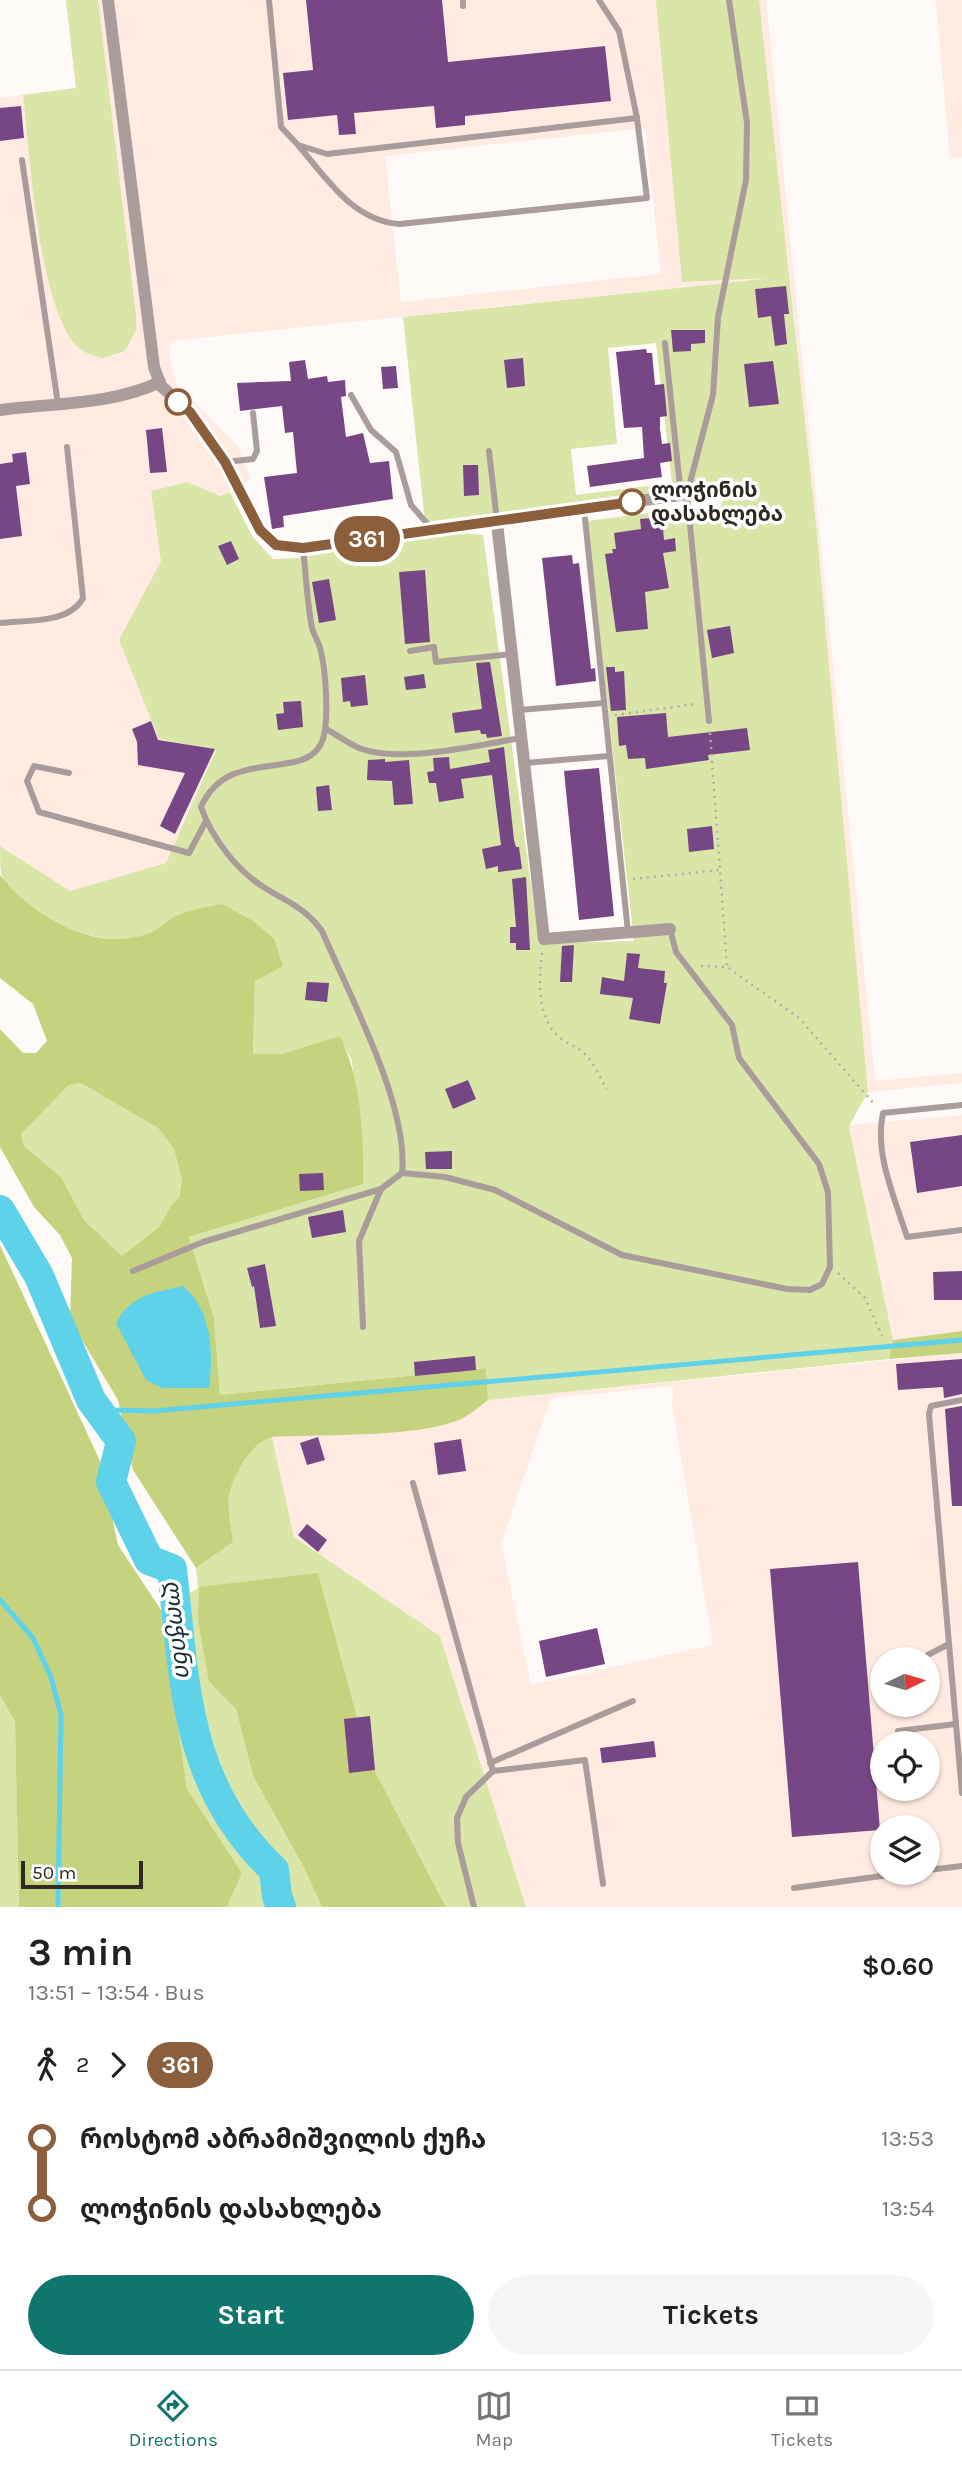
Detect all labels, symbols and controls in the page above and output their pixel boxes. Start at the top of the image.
unlabelled marker [165,389,191,415]
place label: ლოჭინის დასახლება [651,478,783,527]
marker: ლოჭინის დასახლება [619,489,645,515]
line badge: 361 [327,516,407,562]
text: 361 [348,525,386,553]
water label: ლოჭინი [159,1578,197,1679]
north arrow [870,1647,940,1717]
map controls [870,1647,940,1885]
button: locate [870,1731,940,1801]
button: layers [870,1815,940,1885]
scale bar [21,1858,144,1890]
text: 50 m [32,1862,76,1884]
text: 3 min [28,1930,133,1975]
text: $0.60 [862,1951,934,1982]
text: 13:51 – 13:54 · Bus [28,1979,205,2006]
icon: walk [28,2046,66,2084]
icon: forward [99,2046,137,2084]
text: 2 [76,2051,89,2078]
text: 361 [161,2051,199,2079]
text: როსტომ აბრამიშვილის ქუჩა [80,2124,486,2155]
text: 13:53 [881,2125,934,2152]
text: ლოჭინის დასახლება [80,2194,382,2225]
text: 13:54 [882,2195,934,2222]
button: Start [28,2275,474,2355]
button: Tickets [488,2275,934,2355]
tab: Directions [129,2387,218,2451]
tab: Map [475,2387,513,2451]
tab: Tickets [771,2387,833,2451]

